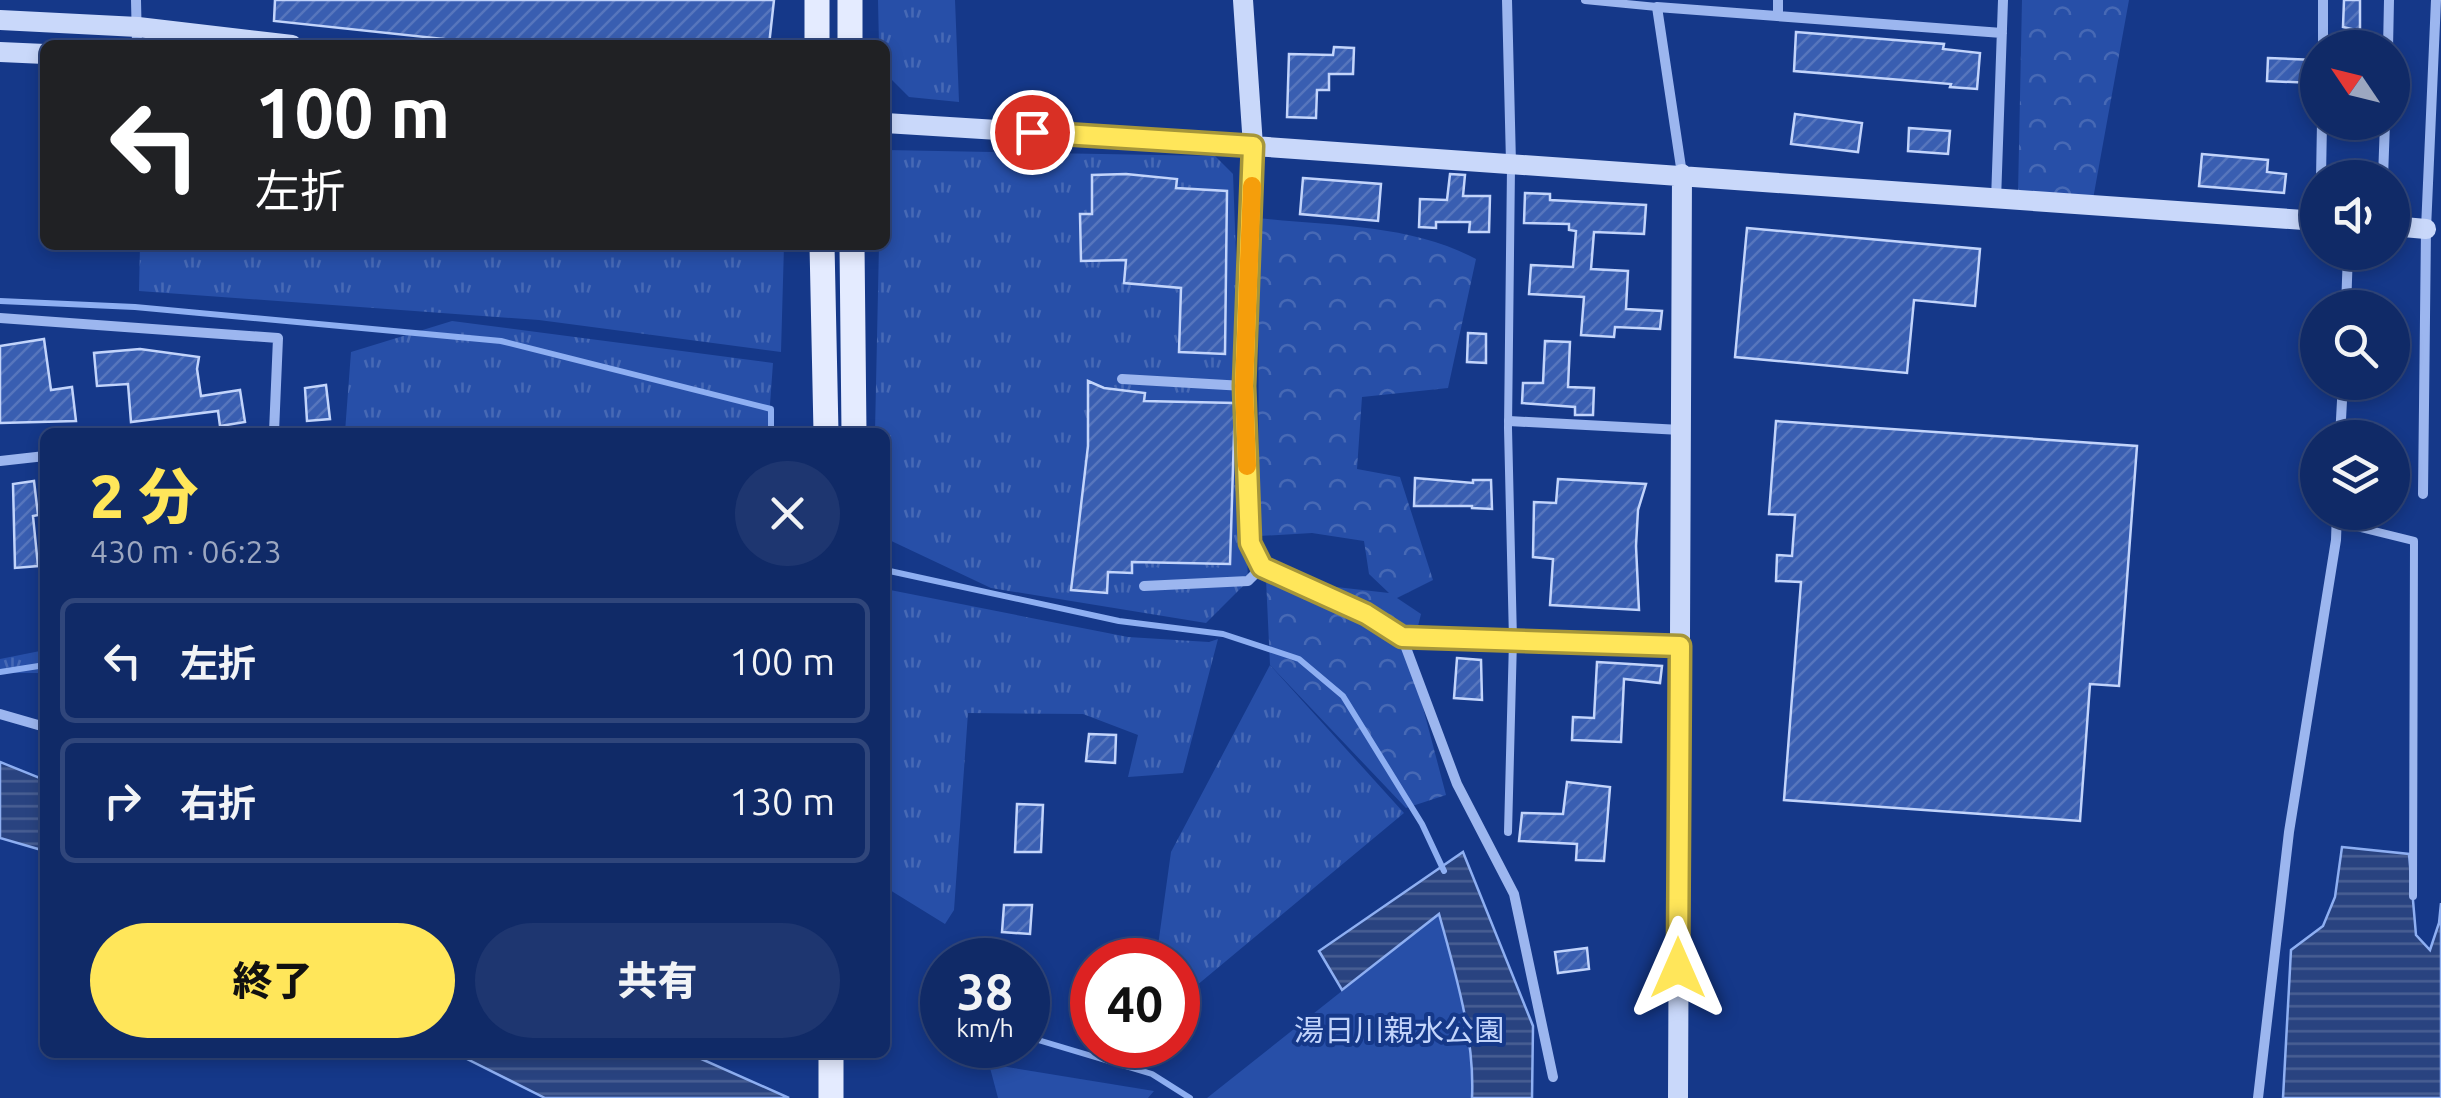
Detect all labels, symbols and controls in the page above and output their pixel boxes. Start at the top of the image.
north arrow [2300,30,2410,140]
map controls [2300,30,2410,530]
text: 100 m [255,73,450,151]
icon: left [90,80,220,210]
pin [990,90,1075,175]
icon: arrive [1005,105,1060,160]
button: sound [2300,160,2410,270]
text: 左折 [255,165,345,216]
button: search [2300,290,2410,400]
button: layers [2300,420,2410,530]
button: close [735,461,840,566]
text: 2 分 [90,462,198,529]
text: 430 m · 06:23 [90,533,282,569]
icon: left [95,633,150,688]
text: 100 m [729,640,835,682]
text: 左折 [180,642,256,684]
icon: right [95,773,150,828]
text: 130 m [729,780,835,822]
text: 右折 [180,782,256,824]
position arrow [1626,916,1730,1020]
button: 終了 [90,923,455,1038]
button: 共有 [475,923,840,1038]
speed limit sign: 40 [1070,938,1200,1068]
text: 38 [957,963,1013,1019]
park label: 湯日川親水公園 [1294,1013,1504,1047]
text: km/h [956,1014,1014,1042]

